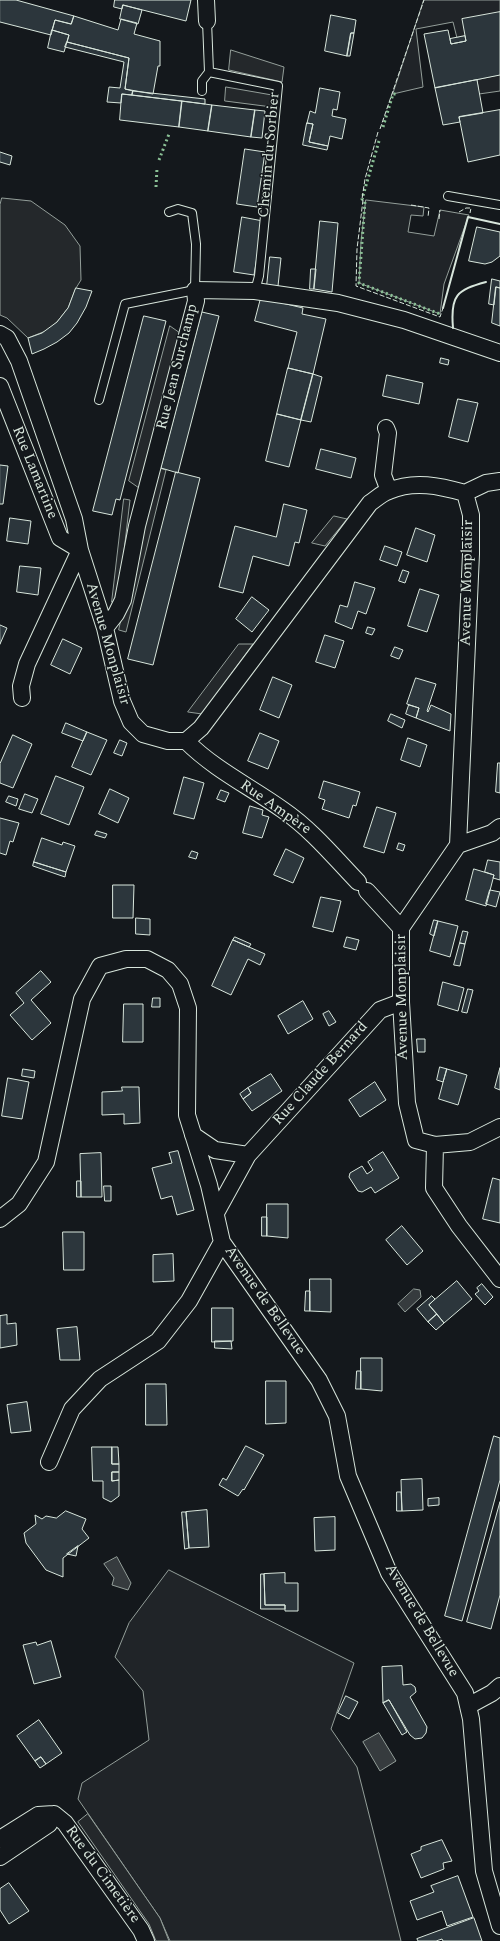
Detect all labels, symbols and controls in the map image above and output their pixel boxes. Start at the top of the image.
street label: Chemin du Sorbier [256,91,284,219]
street label: Rue Jean Surchamp [154,302,202,432]
street label: Rue Lamartine [7,424,61,522]
street label: Avenue Monplaisir [458,520,478,646]
street label: Avenue Monplaisir [81,581,133,707]
street label: Rue Ampère [236,777,314,839]
street label: Avenue Monplaisir [393,934,413,1060]
street label: Rue Claude Bernard [270,1018,372,1130]
street label: Avenue de Bellevue [220,1243,308,1359]
street label: Avenue de Bellevue [380,1561,462,1681]
street label: Rue du Cimetière [61,1823,143,1927]

